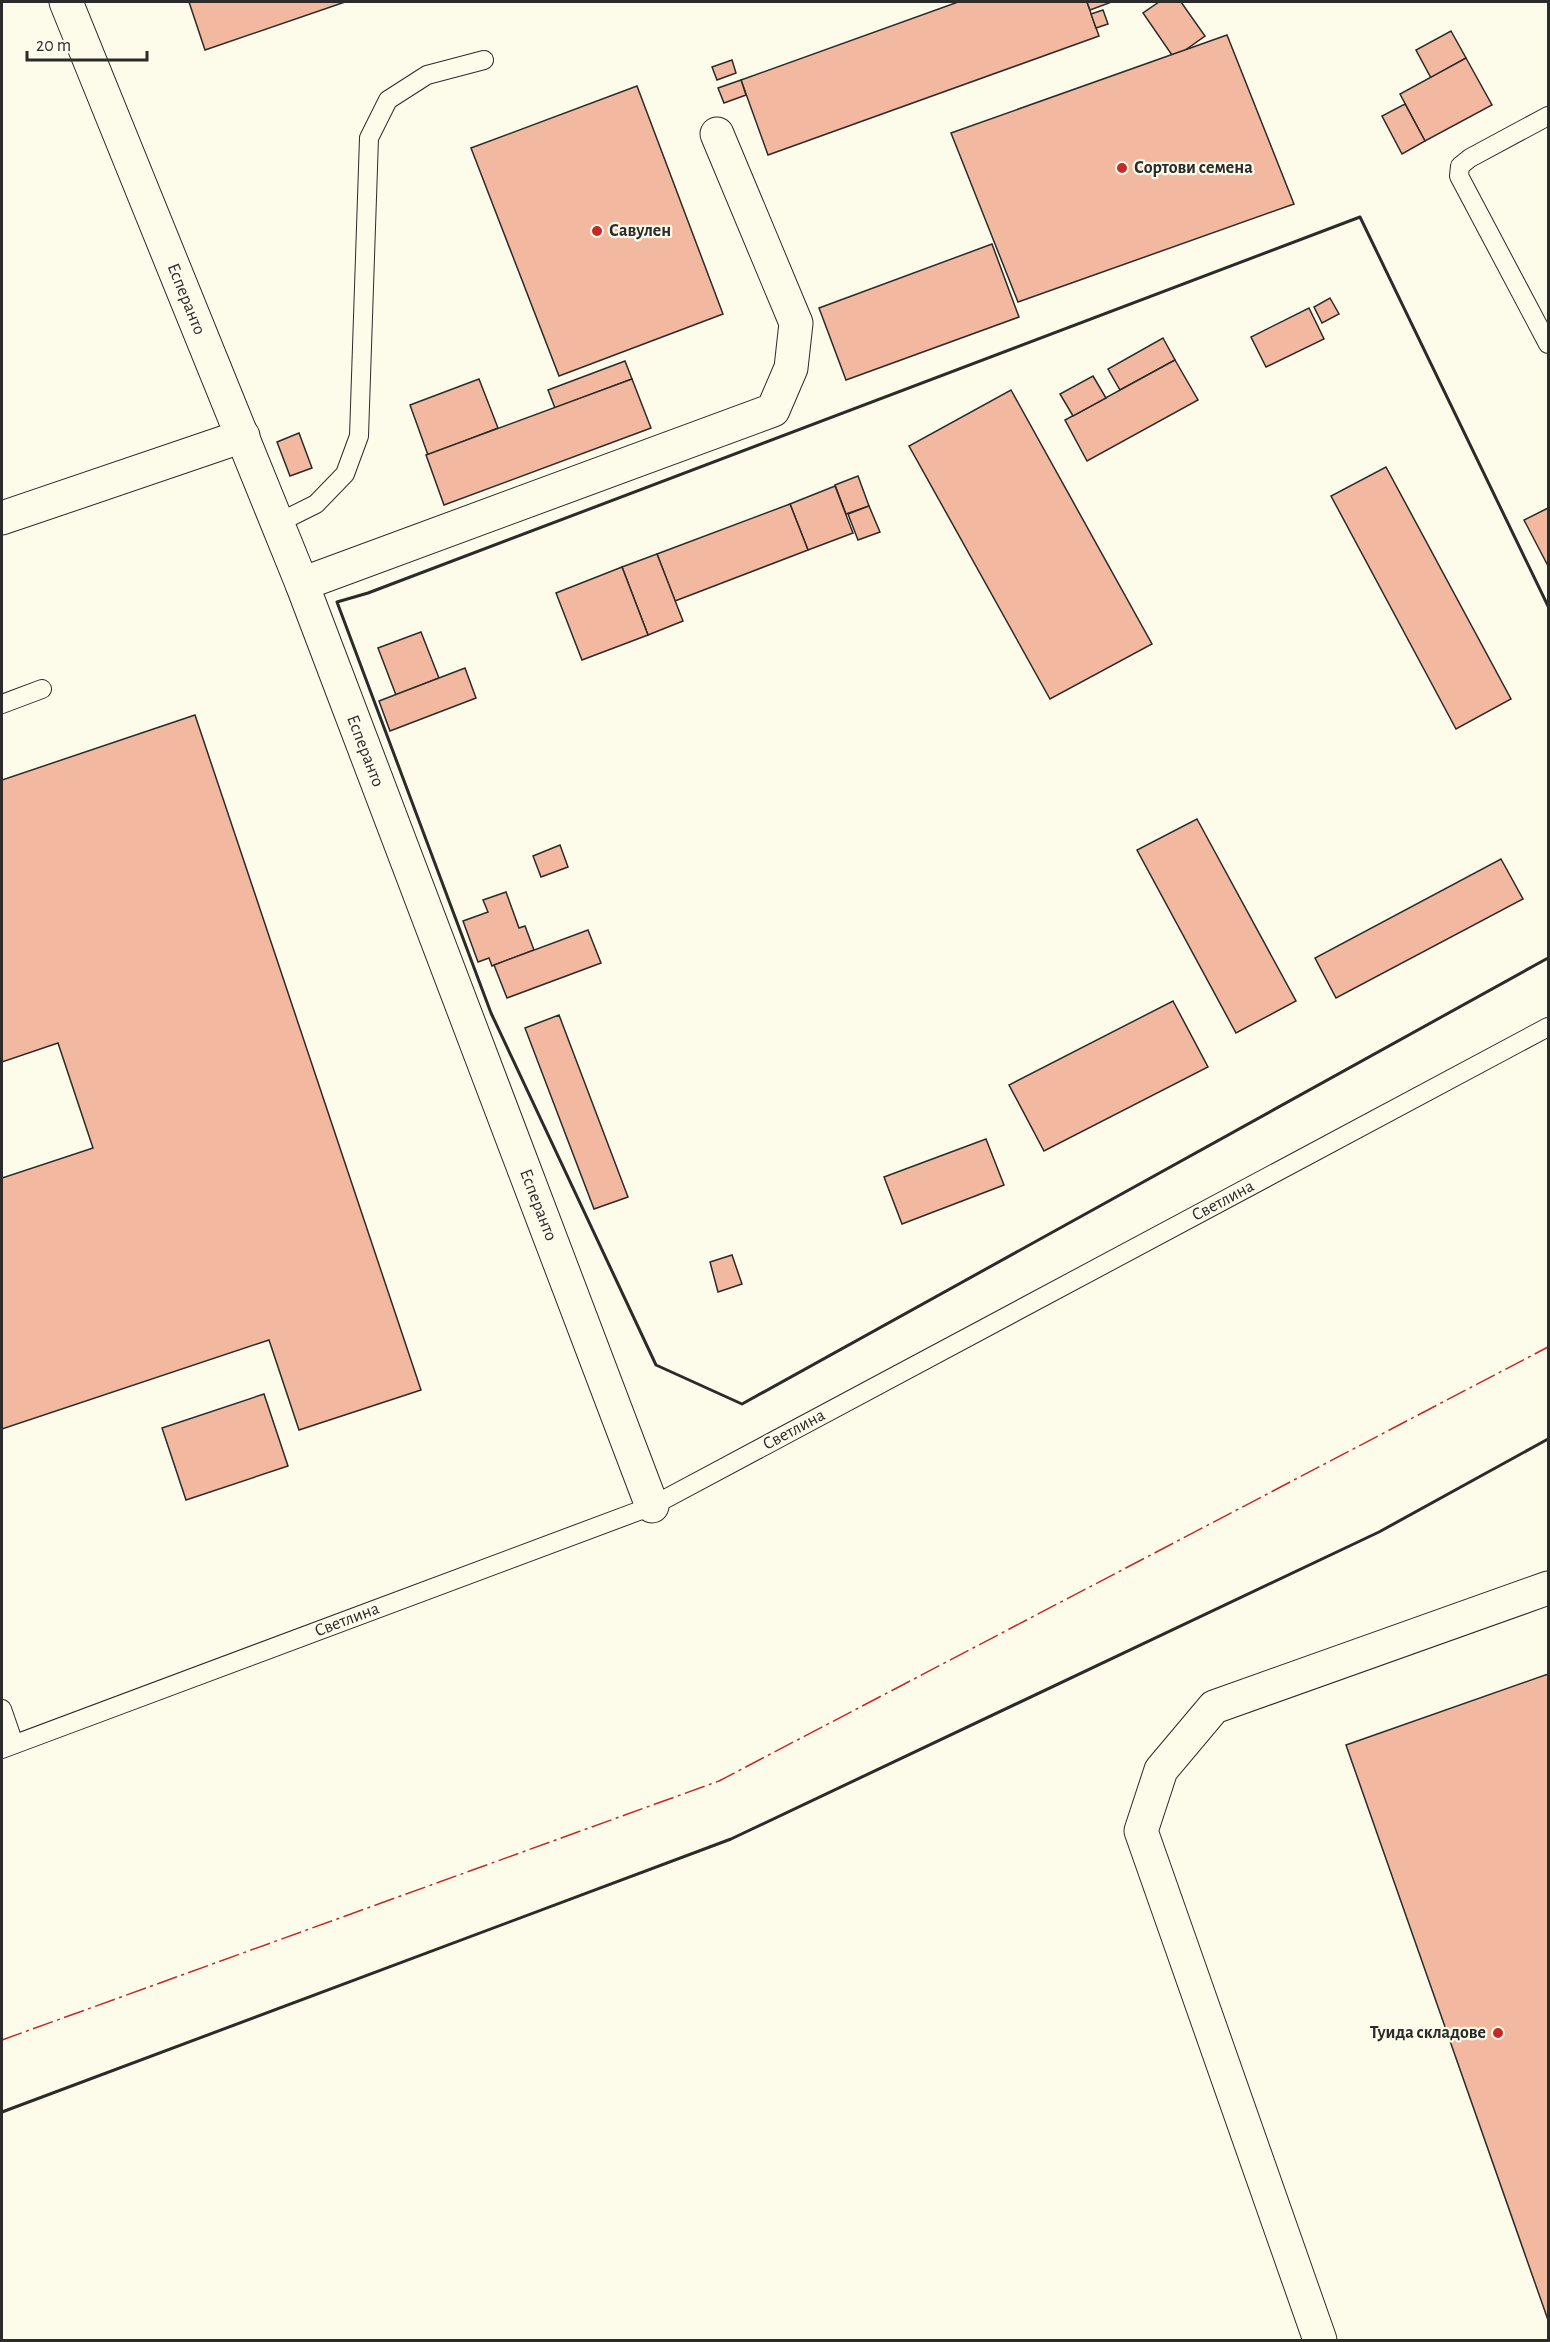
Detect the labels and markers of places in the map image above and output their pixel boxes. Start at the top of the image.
place label: Сортови семена [1134,159,1253,177]
marker: Сортови семена [1115,161,1129,175]
place label: Савулен [609,222,671,240]
marker: Савулен [590,224,604,238]
place label: Туида складове [1370,2024,1486,2042]
marker: Туида складове [1491,2026,1505,2040]

